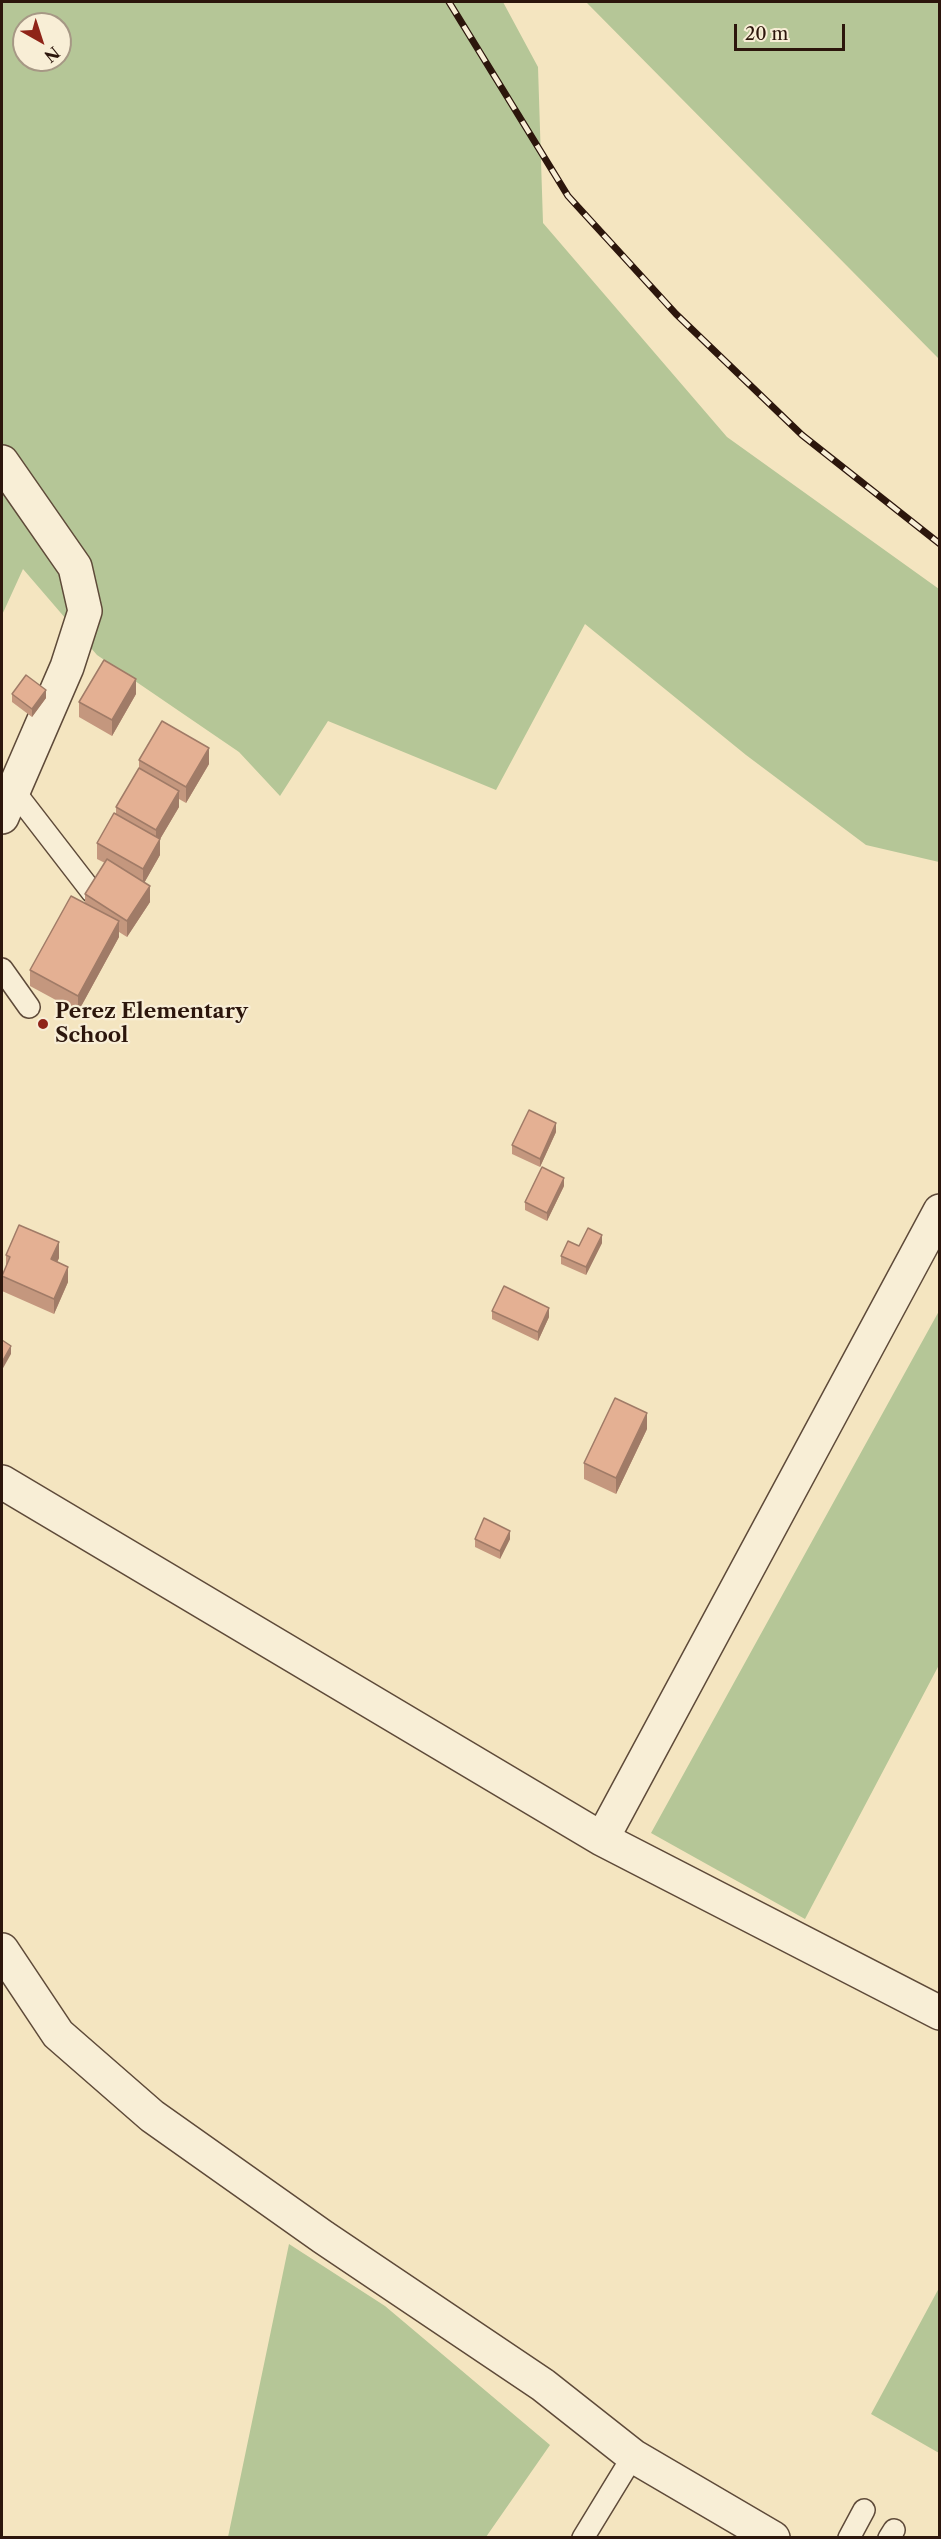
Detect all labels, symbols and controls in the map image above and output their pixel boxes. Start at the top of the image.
north arrow [12,12,72,72]
scale bar [737,12,848,50]
text: 20 m [745,23,788,45]
text: N [40,42,64,67]
place label: Perez Elementary School [55,999,248,1049]
marker: Perez Elementary School [36,1017,50,1031]

